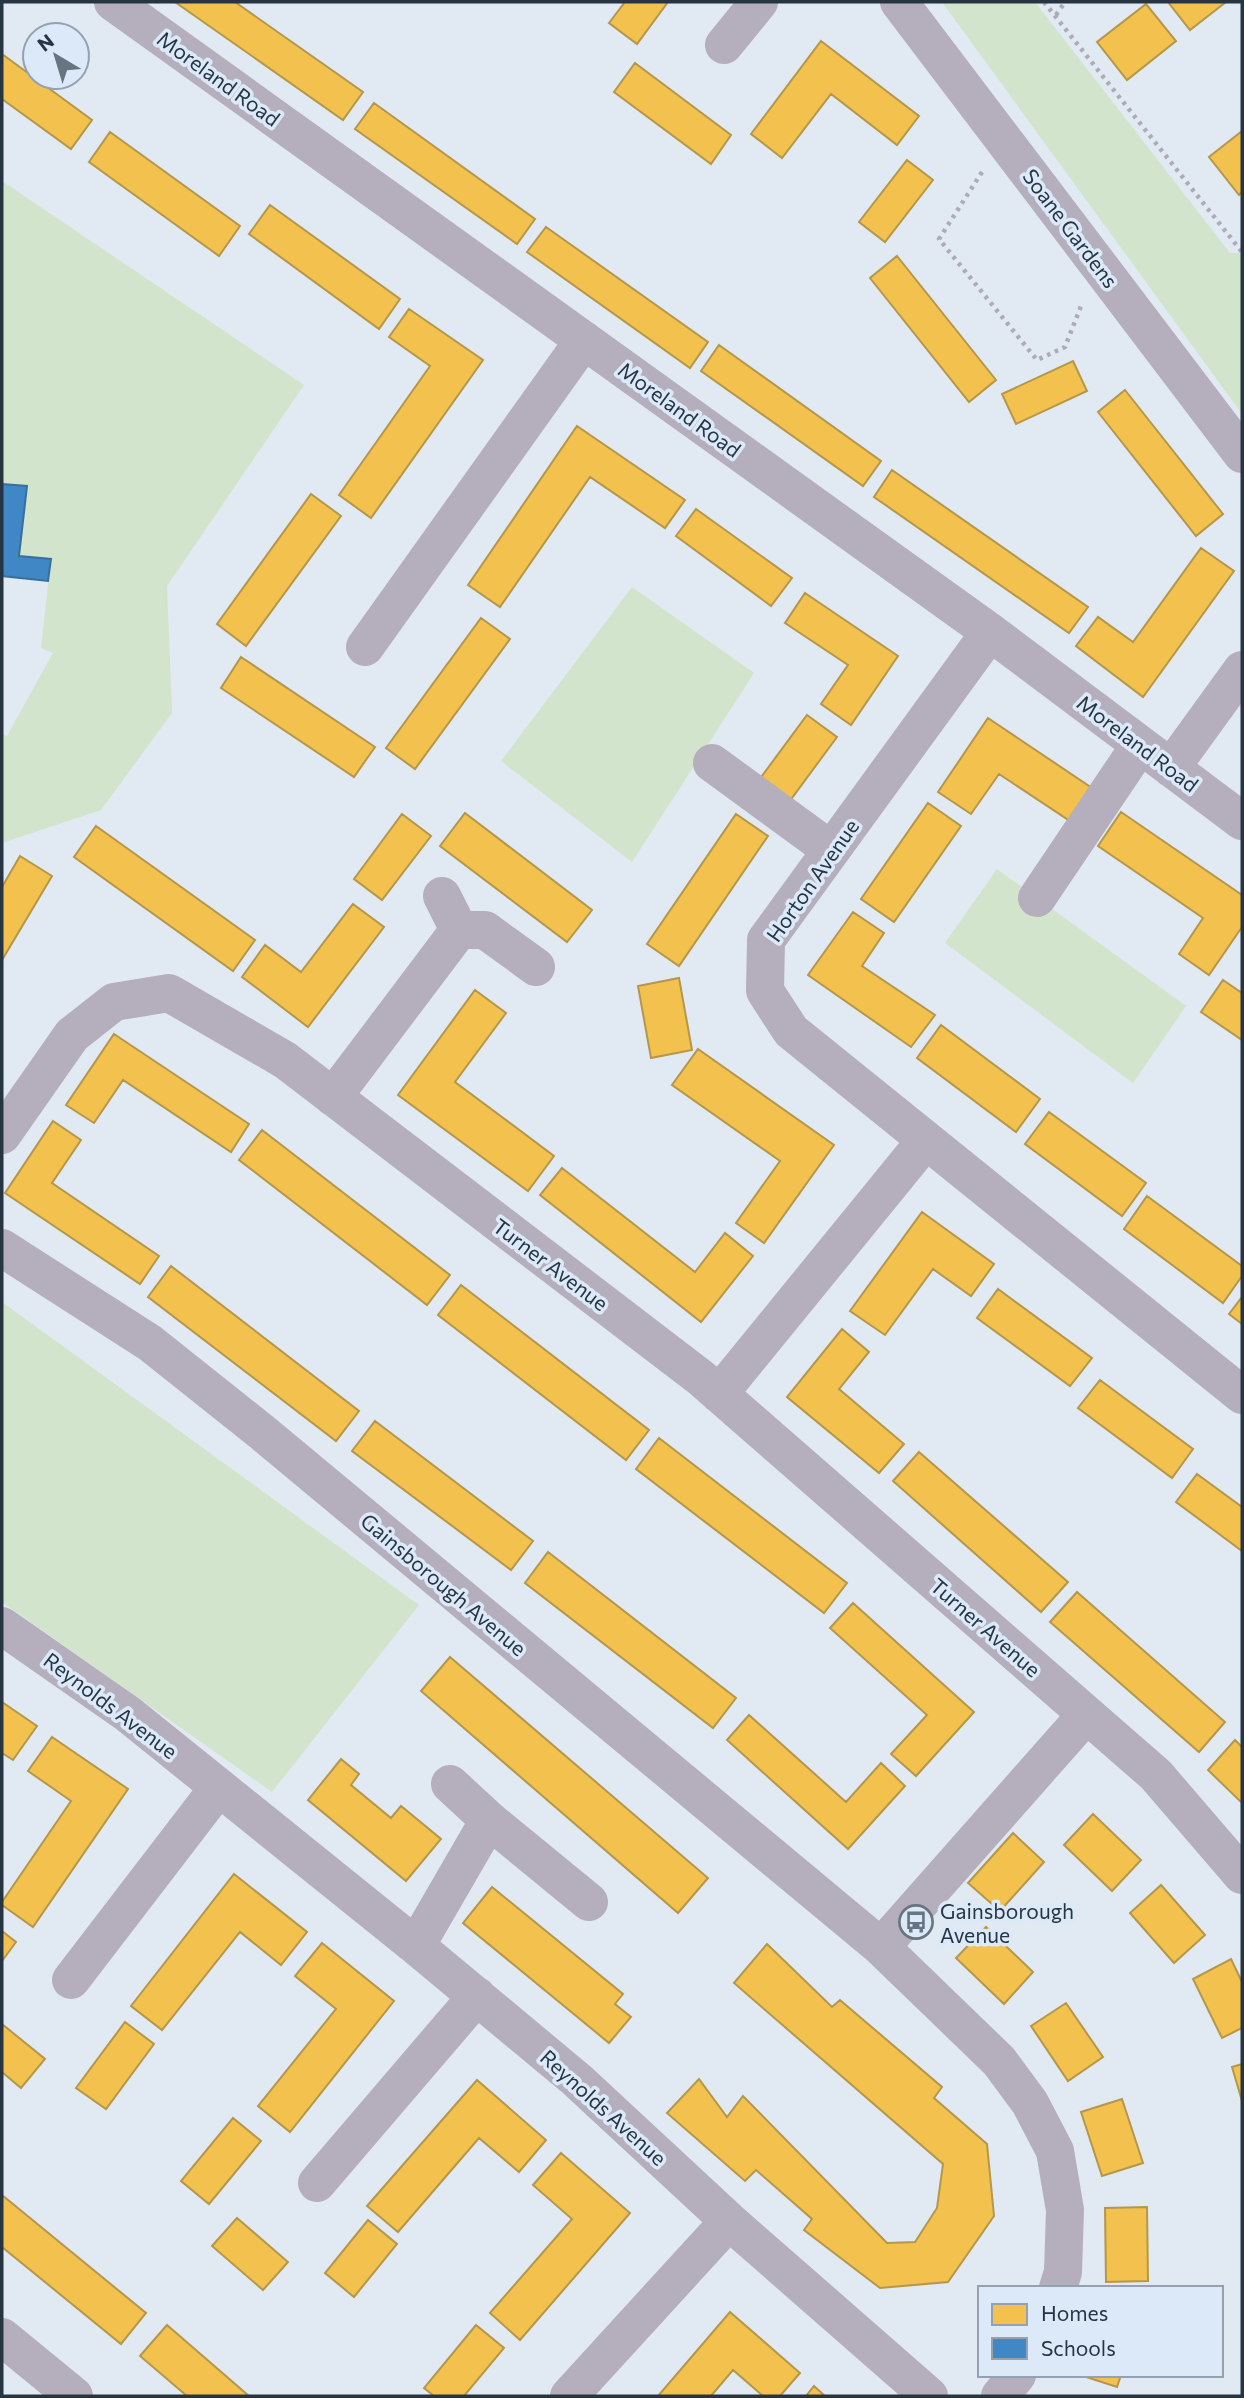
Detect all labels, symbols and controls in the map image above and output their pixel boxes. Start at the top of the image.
north arrow [21,21,91,91]
street label: Moreland Road [153,25,285,131]
text: N [33,29,58,56]
street label: Soane Gardens [1018,164,1124,292]
street label: Moreland Road [614,356,746,462]
street label: Moreland Road [1072,689,1204,797]
street label: Horton Avenue [761,814,863,946]
street label: Turner Avenue [489,1213,613,1315]
street label: Gainsborough Avenue [356,1508,532,1660]
street label: Turner Avenue [926,1573,1046,1681]
street label: Reynolds Avenue [39,1647,183,1763]
place label: Gainsborough Avenue [940,1898,1074,1947]
bus stop icon: Gainsborough Avenue [897,1903,935,1941]
street label: Reynolds Avenue [536,2044,672,2170]
legend [978,2286,1223,2377]
text: Homes [1041,2300,1108,2325]
text: Schools [1041,2335,1116,2360]

